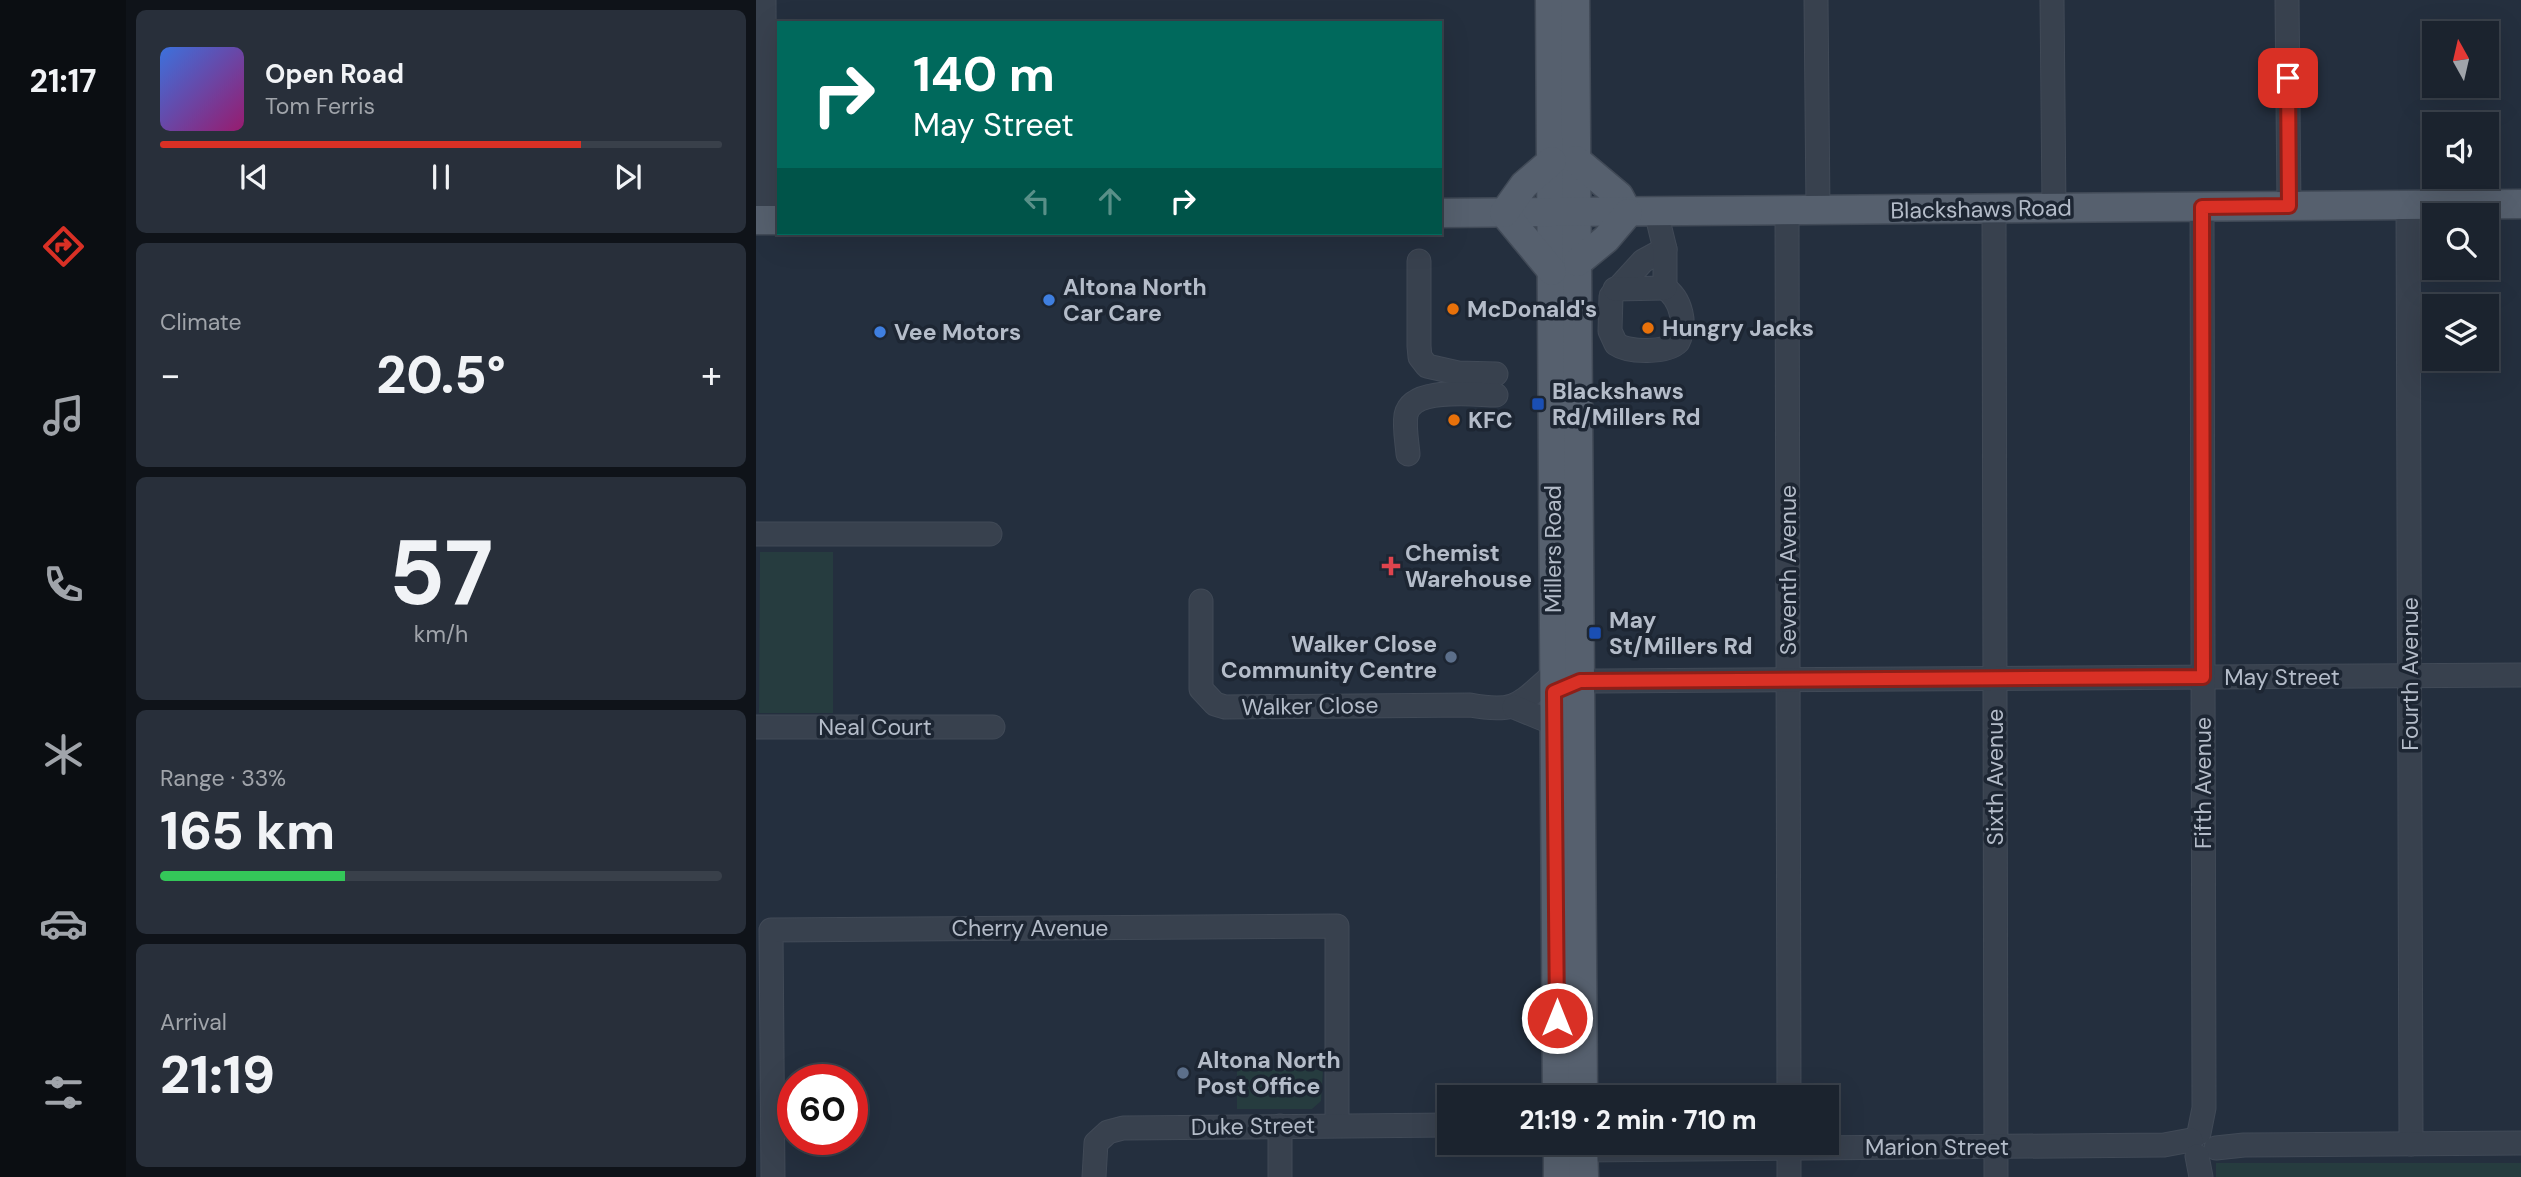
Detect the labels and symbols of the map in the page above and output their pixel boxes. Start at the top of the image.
north arrow [2422,21,2499,98]
pin [2258,48,2318,108]
street label: Blackshaws Road [1890,192,2072,226]
place label: Altona North Car Care [1063,272,1207,328]
marker: Altona North Car Care [1041,292,1057,308]
place label: McDonald's [1467,294,1597,324]
marker: McDonald's [1445,301,1461,317]
place label: Hungry Jacks [1662,313,1814,343]
place label: Vee Motors [894,317,1021,347]
marker: Hungry Jacks [1640,320,1656,336]
marker: Vee Motors [872,324,888,340]
place label: Blackshaws Rd/Millers Rd [1552,376,1701,432]
marker: Blackshaws Rd/Millers Rd [1530,396,1546,412]
place label: KFC [1468,405,1513,435]
marker: KFC [1446,412,1462,428]
street label: Millers Road [1538,485,1568,613]
street label: Seventh Avenue [1773,485,1803,655]
place label: Chemist Warehouse [1405,538,1532,594]
marker: Chemist Warehouse [1383,558,1399,574]
street label: Fourth Avenue [2395,597,2425,751]
place label: May St/Millers Rd [1609,605,1753,661]
marker: May St/Millers Rd [1587,625,1603,641]
place label: Walker Close Community Centre [1221,629,1437,685]
marker: Walker Close Community Centre [1443,649,1459,665]
street label: May Street [2224,662,2340,692]
street label: Walker Close [1241,690,1379,722]
street label: Sixth Avenue [1980,709,2010,845]
street label: Neal Court [818,712,932,742]
street label: Fifth Avenue [2188,717,2218,849]
street label: Cherry Avenue [952,913,1108,943]
position arrow [1520,981,1594,1055]
place label: Altona North Post Office [1197,1045,1341,1101]
speed limit sign: 60 [777,1064,868,1155]
marker: Altona North Post Office [1175,1065,1191,1081]
street label: Duke Street [1191,1110,1315,1142]
street label: Marion Street [1865,1132,2009,1162]

